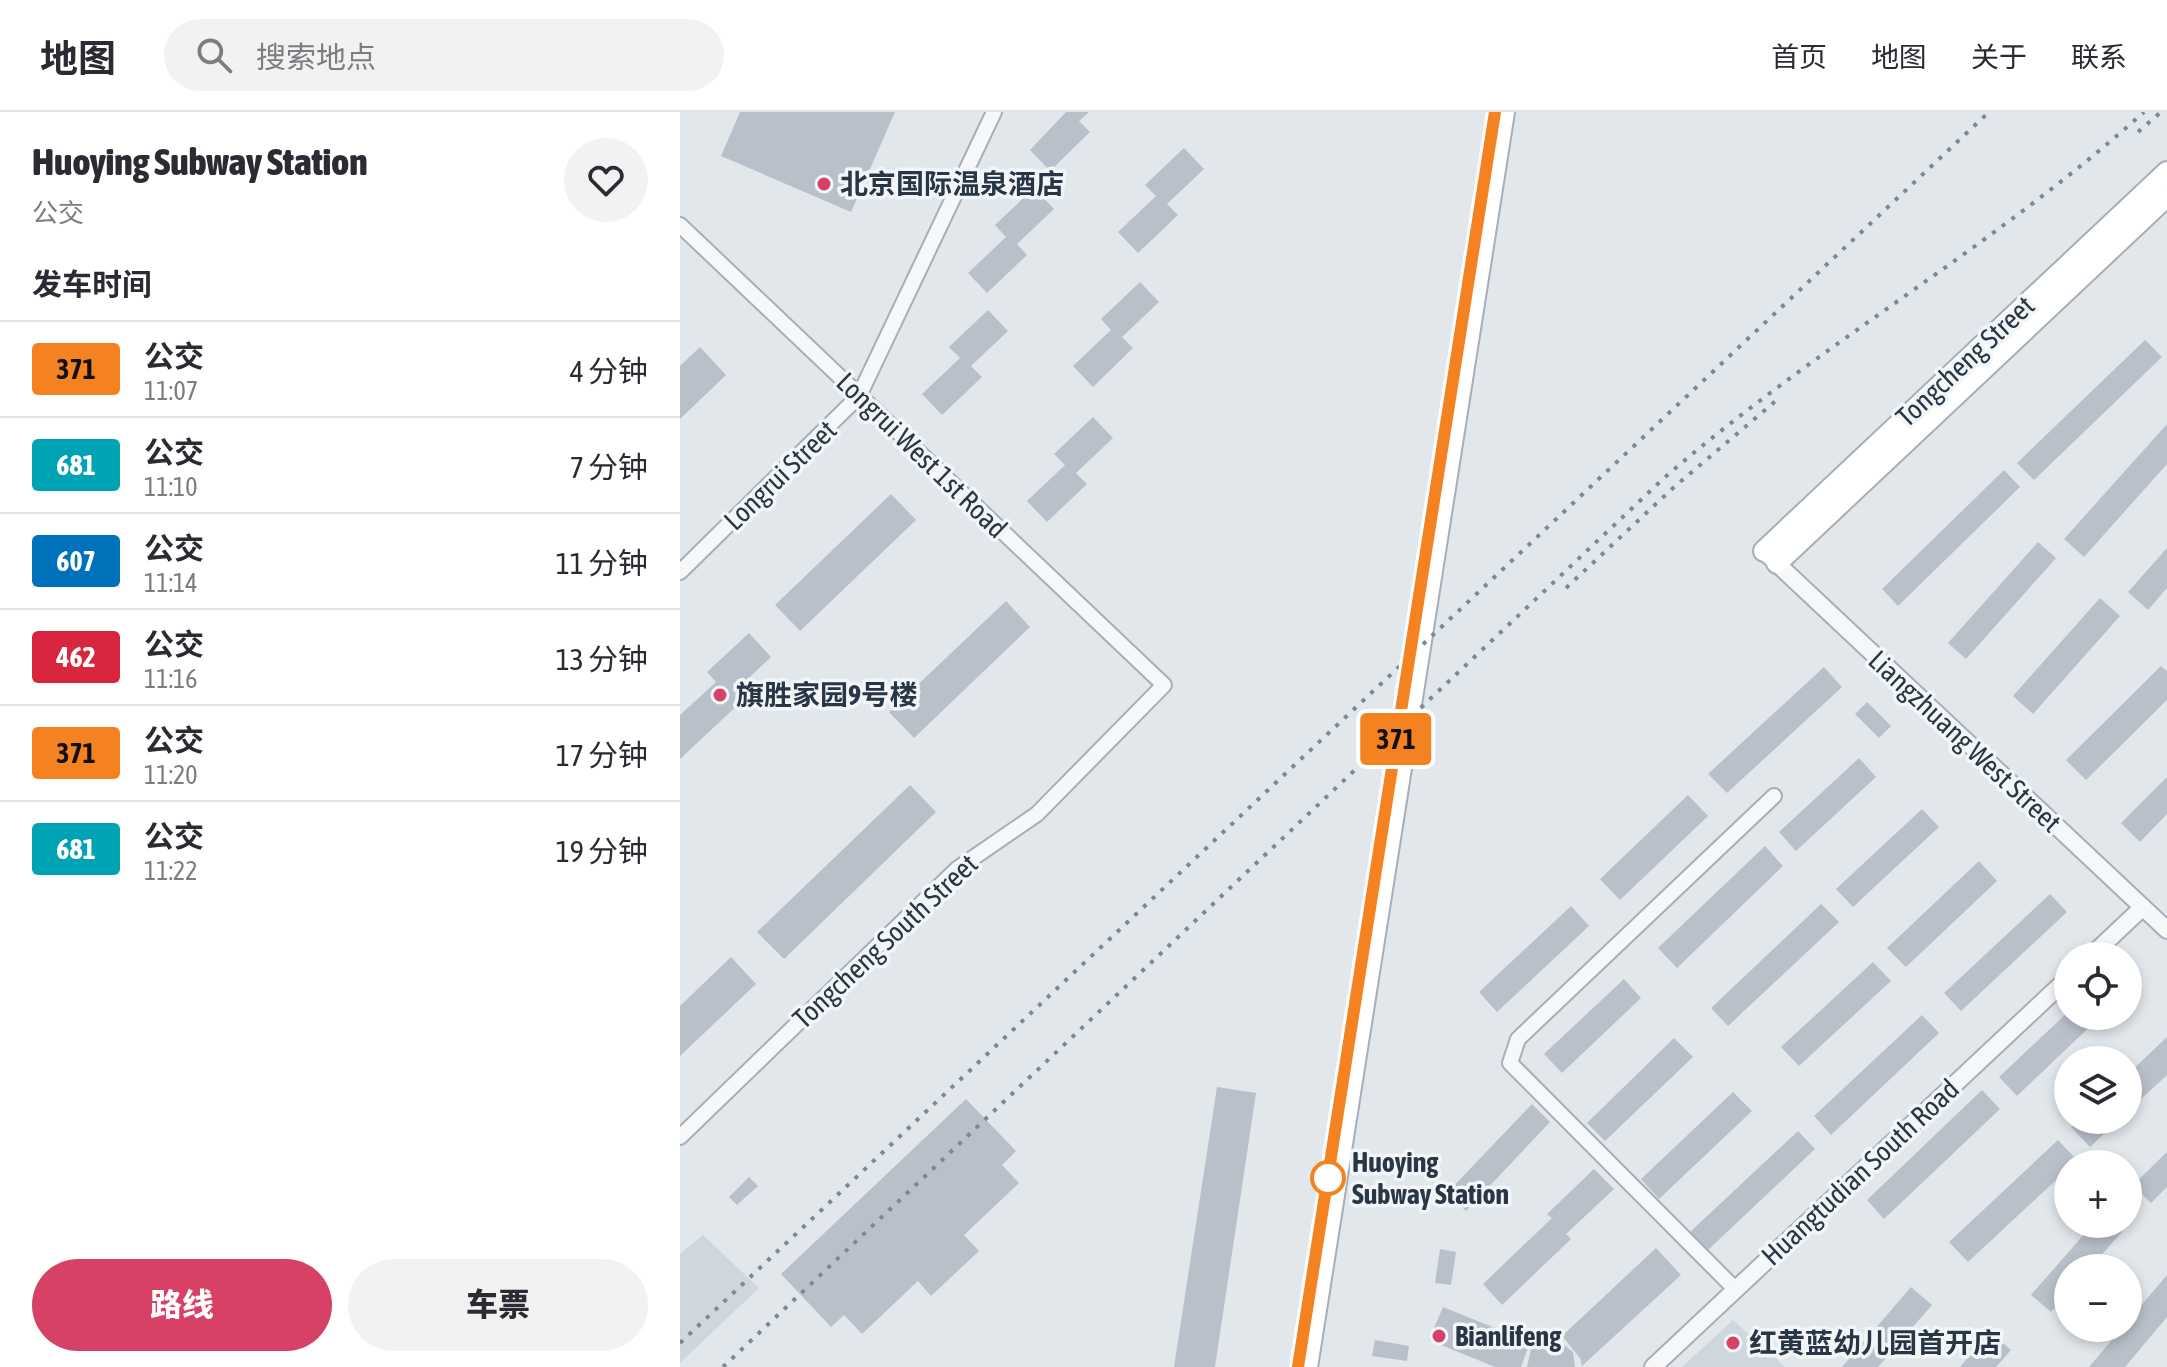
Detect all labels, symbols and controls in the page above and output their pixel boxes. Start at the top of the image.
search box [164,19,724,91]
icon: search [192,33,236,77]
text: 地图 [40,37,116,80]
text: 搜索地点 [256,40,376,74]
text: 首页 [1771,41,1827,73]
text: 地图 [1871,41,1927,73]
text: 关于 [1971,41,2027,73]
text: 联系 [2071,41,2127,73]
button: heart [564,138,648,222]
text: Huoying Subway Station [32,140,368,183]
place label: 北京国际温泉酒店 [840,168,1064,200]
marker: 北京国际温泉酒店 [815,175,833,193]
text: 公交 [32,198,84,228]
text: 发车时间 [32,267,152,301]
street label: Tongcheng Street [1890,289,2040,433]
text: 公交 [144,339,204,373]
text: 371 [56,353,96,385]
text: 4 分钟 [570,354,648,388]
street label: Longrui West 1st Road [830,366,1014,544]
text: 11:07 [144,376,198,406]
street label: Longrui Street [717,414,843,536]
text: 公交 [144,435,204,469]
text: 681 [56,449,96,481]
text: 7 分钟 [570,450,648,484]
text: 11:10 [144,472,198,502]
text: 公交 [144,531,204,565]
text: 607 [56,545,96,577]
text: 11 分钟 [556,546,648,580]
text: 11:14 [144,568,198,598]
text: 公交 [144,627,204,661]
text: 462 [56,641,96,673]
text: 13 分钟 [556,642,648,676]
street label: Liangzhuang West Street [1862,644,2068,838]
text: 11:16 [144,664,198,694]
place label: 旗胜家园9号楼 [736,679,917,711]
marker: 旗胜家园9号楼 [711,686,729,704]
line badge: 371 [1350,713,1442,765]
text: 公交 [144,723,204,757]
text: 371 [1376,723,1416,755]
text: 371 [56,737,96,769]
text: 17 分钟 [556,738,648,772]
text: 11:20 [144,760,198,790]
text: 公交 [144,819,204,853]
text: 681 [56,833,96,865]
text: 19 分钟 [556,834,648,868]
street label: Tongcheng South Street [786,847,984,1035]
text: 11:22 [144,856,198,886]
map controls [2054,942,2142,1342]
button: locate [2054,942,2142,1030]
button: layers [2054,1046,2142,1134]
street label: Huangtudian South Road [1755,1072,1965,1272]
place label: Huoying Subway Station [1352,1146,1509,1210]
button: + [2054,1150,2142,1238]
marker: Huoying Subway Station [1311,1161,1345,1195]
button: − [2054,1254,2142,1342]
button: 路线 [32,1259,332,1351]
button: 车票 [348,1259,648,1351]
place label: Bianlifeng [1455,1320,1562,1352]
marker: Bianlifeng [1430,1327,1448,1345]
place label: 红黄蓝幼儿园首开店 [1749,1327,2001,1359]
marker: 红黄蓝幼儿园首开店 [1724,1334,1742,1352]

